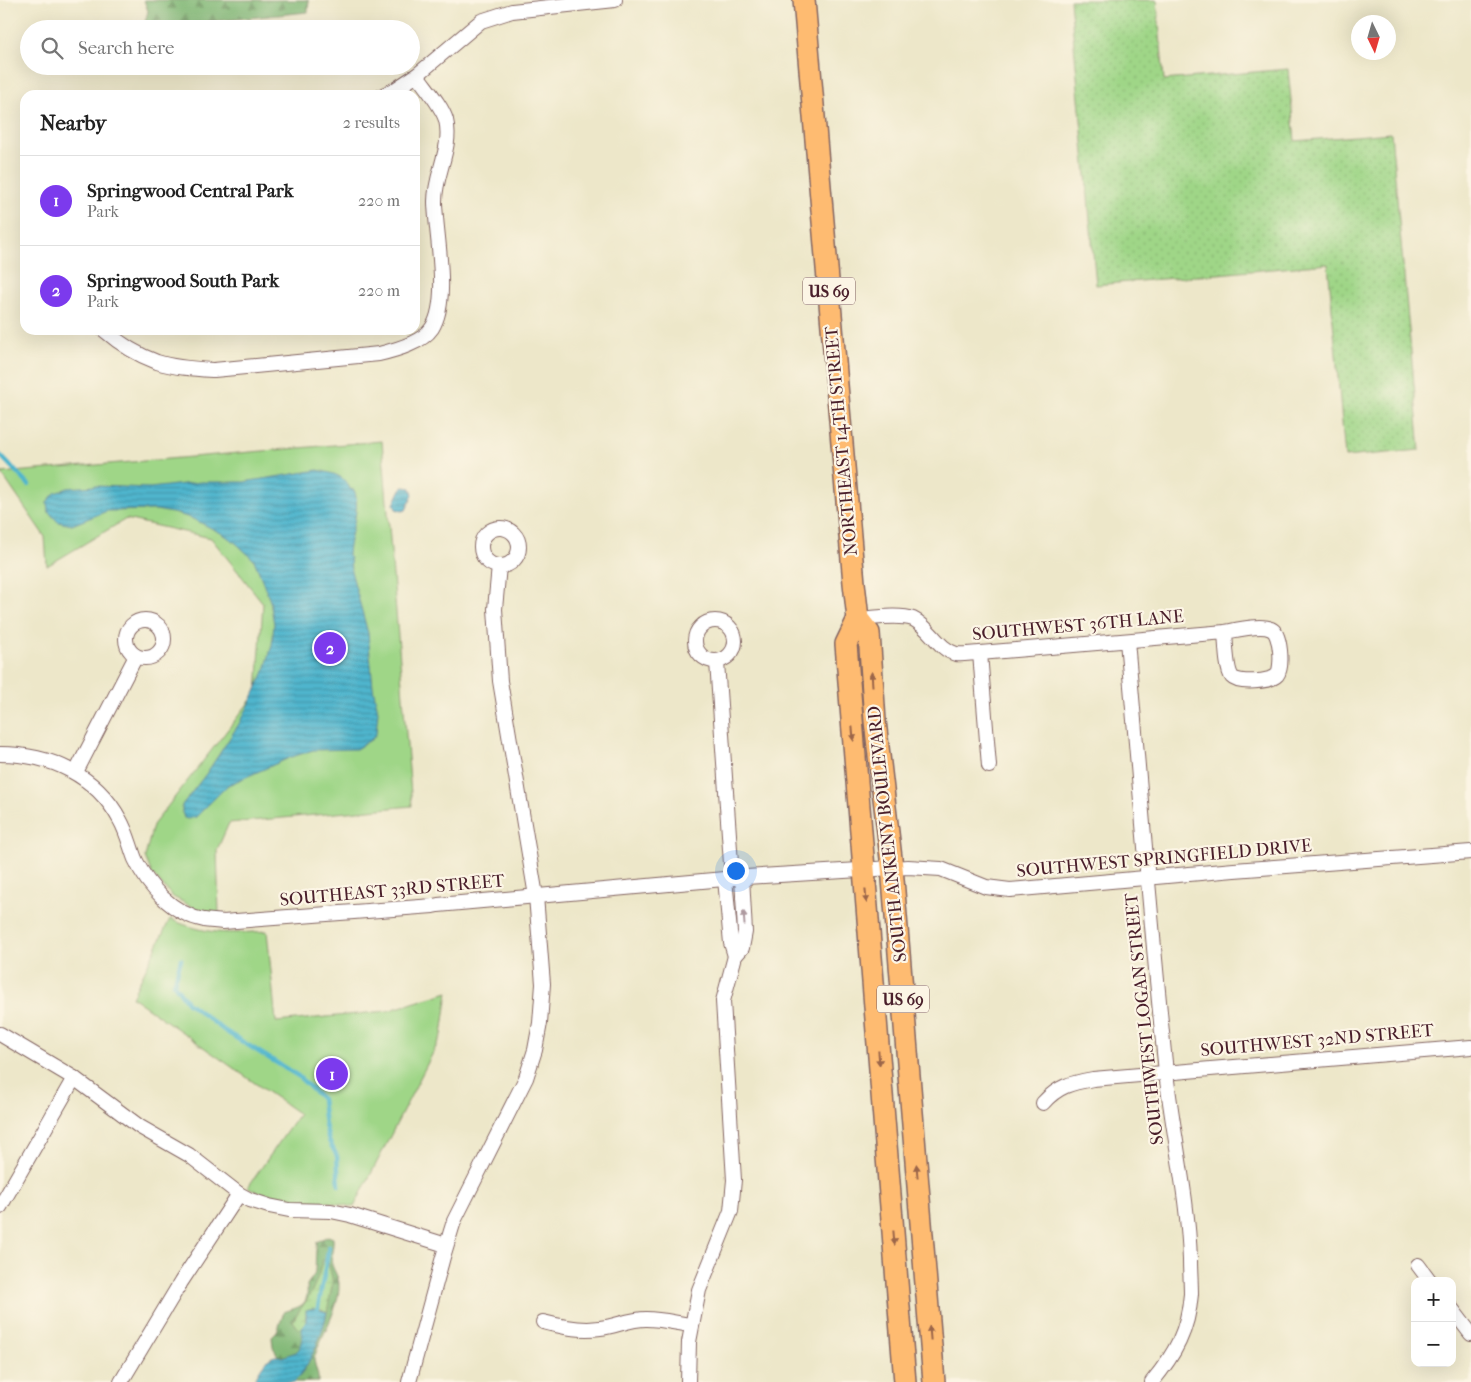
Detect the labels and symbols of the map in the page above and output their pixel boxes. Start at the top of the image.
north arrow [1351,15,1396,60]
road number: US 69 [803,278,855,304]
street label: NORTHEAST 14TH STREET [821,325,862,557]
street label: SOUTHWEST 36TH LANE [971,606,1185,645]
pin: 2 [314,629,346,667]
one-way arrow [868,670,876,686]
street label: SOUTH ANKENY BOULEVARD [864,705,911,963]
one-way arrow [850,727,858,743]
street label: SOUTHWEST SPRINGFIELD DRIVE [1016,835,1313,882]
your location [723,858,749,884]
street label: SOUTHEAST 33RD STREET [279,870,506,911]
one-way arrow [863,889,871,905]
street label: SOUTHWEST LOGAN STREET [1121,891,1168,1146]
one-way arrow [740,910,748,926]
road number: US 69 [877,986,929,1012]
street label: SOUTHWEST 32ND STREET [1200,1020,1435,1061]
one-way arrow [876,1051,884,1067]
pin: 1 [316,1055,348,1093]
one-way arrow [913,1163,921,1179]
one-way arrow [890,1230,898,1246]
one-way arrow [926,1325,934,1341]

